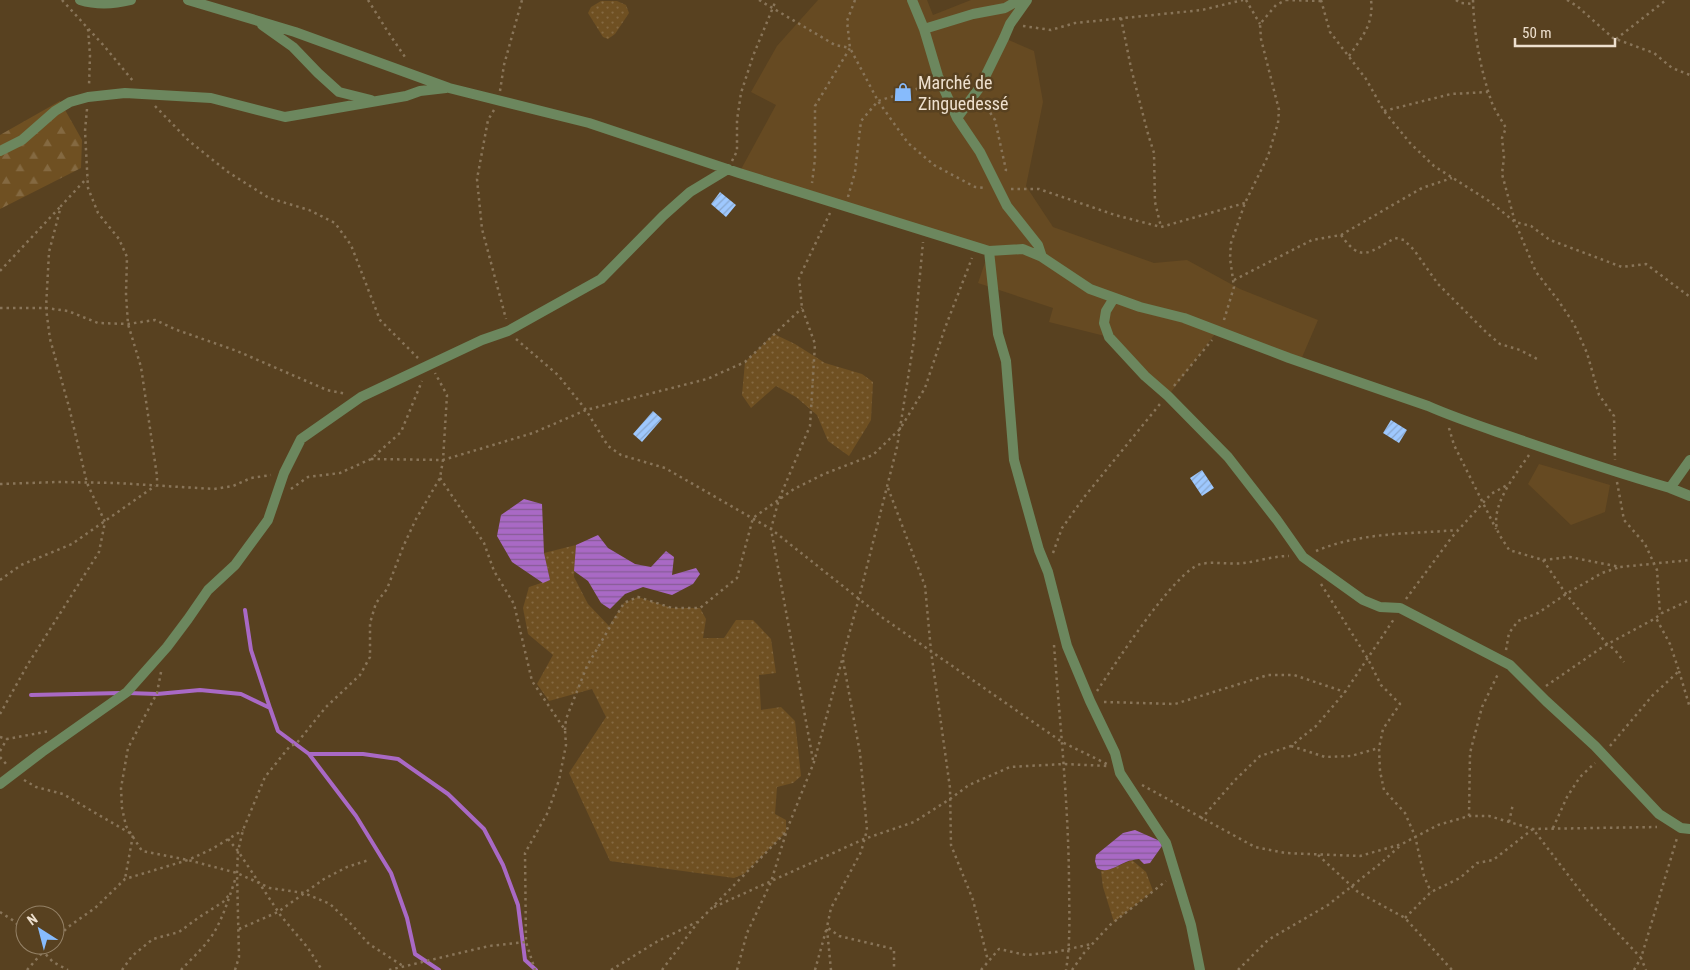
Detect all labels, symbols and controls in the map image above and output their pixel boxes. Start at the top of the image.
scale bar [1515,15,1615,47]
text: 50 m [1522,24,1552,42]
place label: Marché de Zinguedessé [918,72,1009,114]
shop icon: Marché de Zinguedessé [892,81,914,103]
north arrow [15,905,65,955]
text: N [24,910,41,928]

